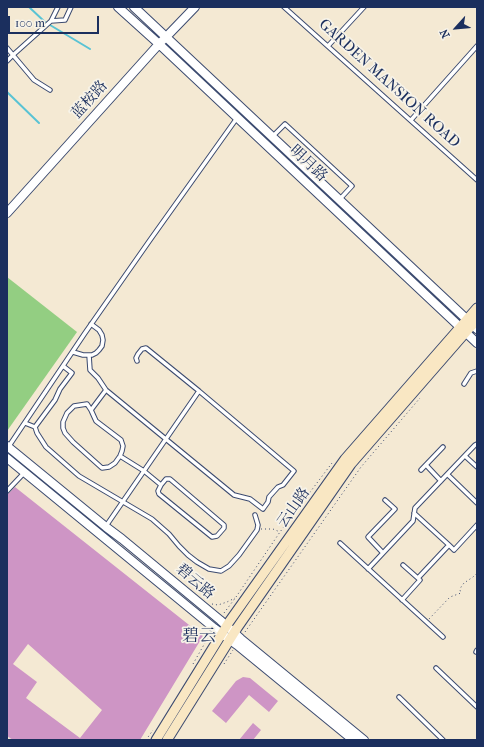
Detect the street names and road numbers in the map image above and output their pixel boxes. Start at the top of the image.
street label: GARDEN MANSION ROAD [315,16,463,152]
street label: 蓝桉路 [68,77,112,123]
street label: 明月路 [285,142,331,186]
street label: 云山路 [274,484,314,532]
street label: 碧云路 [172,561,218,603]

